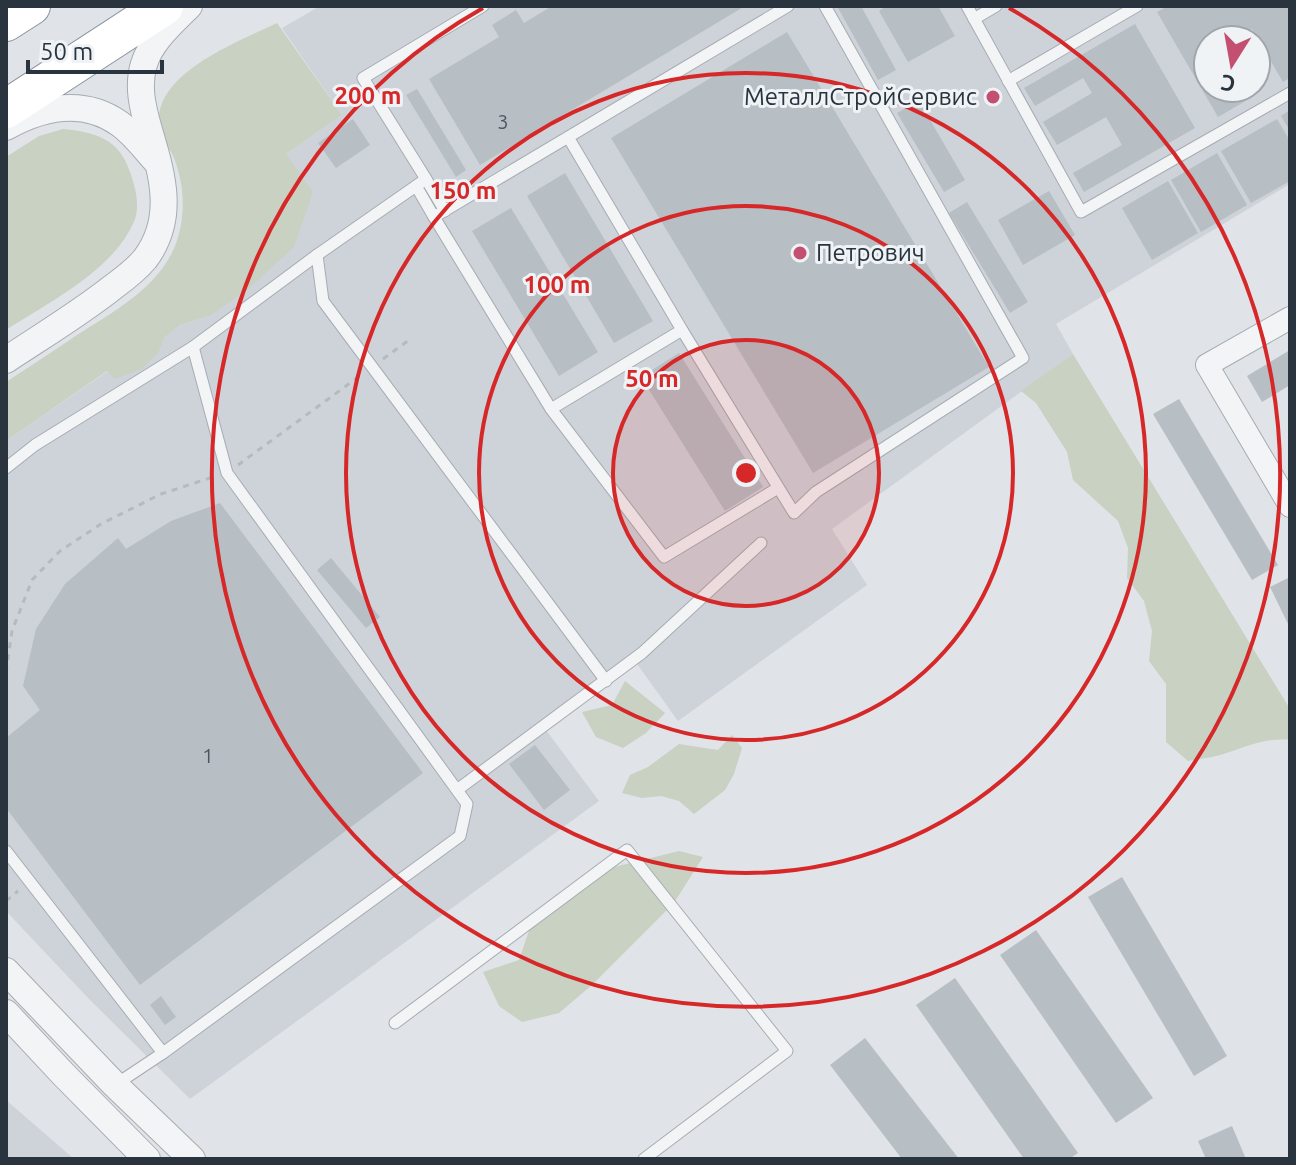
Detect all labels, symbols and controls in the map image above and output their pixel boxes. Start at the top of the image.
scale bar [28,24,162,74]
north arrow [1192,24,1272,104]
text: 50 m [40,38,93,65]
text: С [1219,71,1237,98]
text: 200 m [335,82,401,109]
place label: МеталлСтройСервис [744,83,977,110]
marker: МеталлСтройСервис [984,88,1002,106]
house number: 3 [497,110,509,133]
text: 150 m [430,177,496,204]
place label: Петрович [816,239,925,266]
marker: Петрович [791,244,809,262]
text: 100 m [524,271,590,298]
text: 50 m [625,365,679,392]
centre of rings [732,459,760,487]
house number: 1 [202,744,214,767]

